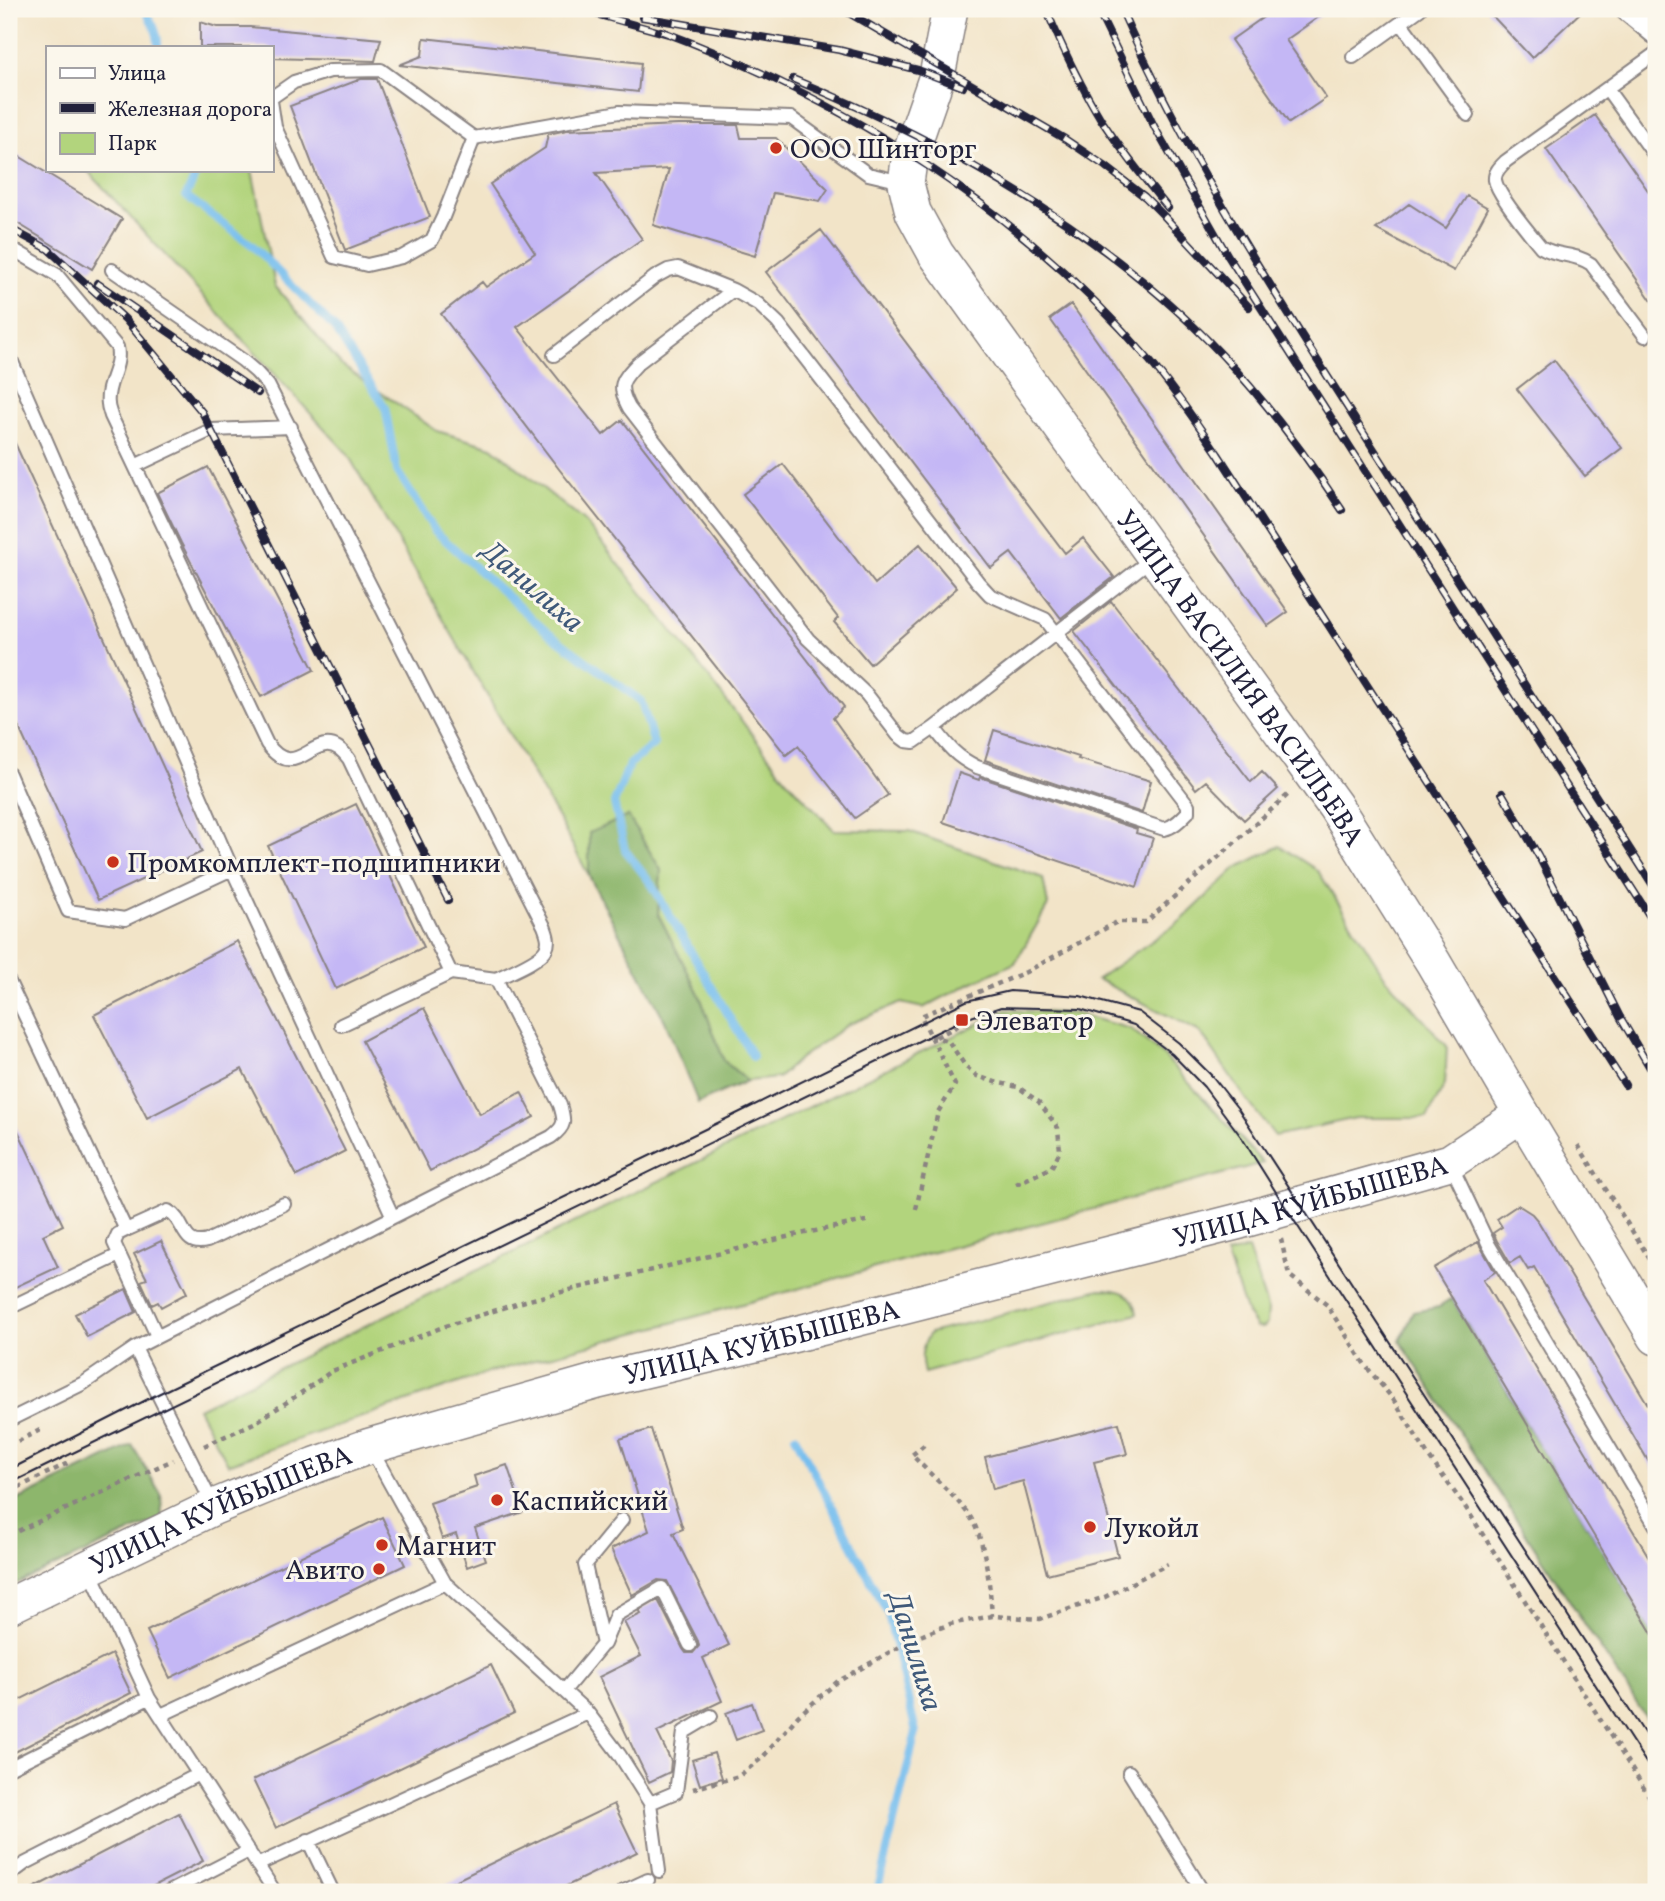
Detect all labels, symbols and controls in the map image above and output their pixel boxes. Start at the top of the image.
legend [46,46,273,172]
text: Улица [108,60,166,89]
text: Железная дорога [108,96,272,125]
text: Парк [108,130,157,159]
place label: ООО Шинторг [790,131,976,170]
marker: ООО Шинторг [768,140,784,156]
street label: УЛИЦА ВАСИЛИЯ ВАСИЛЬЕВА [1105,503,1373,855]
water label: Данилиха [470,530,592,644]
place label: Промкомплект-подшипники [127,845,501,884]
marker: Промкомплект-подшипники [105,854,121,870]
place label: Элеватор [976,1003,1094,1042]
marker: Элеватор [954,1012,970,1028]
street label: УЛИЦА КУЙБЫШЕВА [1169,1146,1453,1259]
street label: УЛИЦА КУЙБЫШЕВА [619,1291,904,1396]
street label: УЛИЦА КУЙБЫШЕВА [84,1437,358,1586]
place label: Каспийский [511,1483,668,1522]
marker: Каспийский [489,1492,505,1508]
place label: Лукойл [1104,1510,1199,1549]
marker: Лукойл [1082,1519,1098,1535]
place label: Магнит [396,1528,496,1567]
marker: Магнит [374,1537,390,1553]
place label: Авито [285,1552,365,1591]
marker: Авито [371,1561,387,1577]
water label: Данилиха [875,1585,952,1717]

